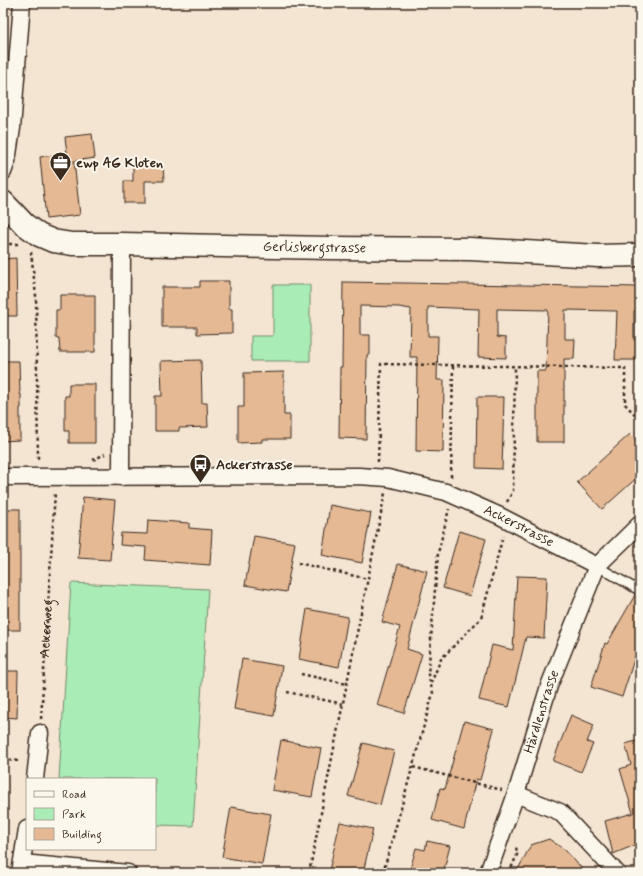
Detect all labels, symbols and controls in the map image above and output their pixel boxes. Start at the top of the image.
office icon: ewp AG Kloten [48,150,74,183]
place label: ewp AG Kloten [76,154,163,172]
street label: Gerlisbergstrasse [263,238,366,259]
bus stop icon: Ackerstrasse [188,452,214,485]
place label: Ackerstrasse [216,456,292,474]
street label: Ackerstrasse [481,501,557,551]
street label: Ackerweg [36,598,59,658]
street label: Härdlenstrasse [520,667,564,756]
legend [26,778,156,850]
text: Road [62,787,86,803]
text: Park [62,807,86,823]
text: Building [62,827,102,844]

